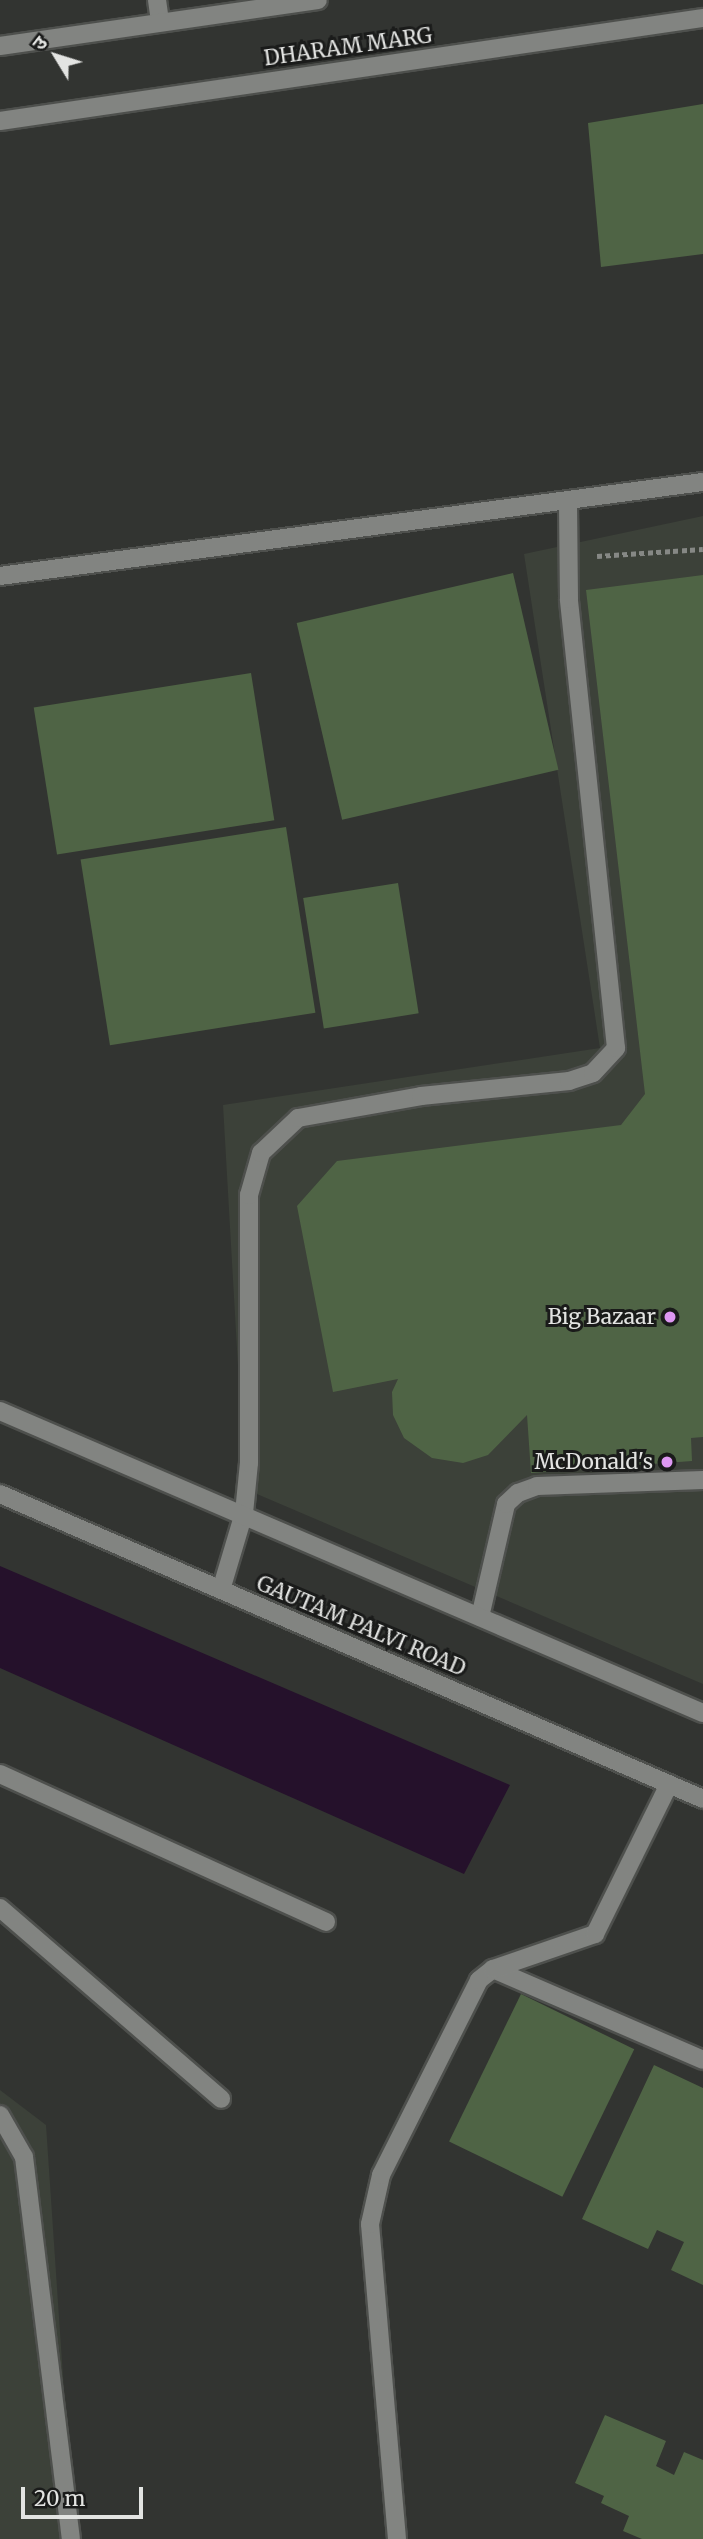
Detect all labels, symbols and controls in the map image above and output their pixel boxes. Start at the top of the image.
north arrow [21,21,91,91]
street label: DHARAM MARG [262,23,434,71]
text: उ [27,31,52,55]
place label: Big Bazaar [548,1304,656,1330]
marker: Big Bazaar [662,1309,678,1325]
place label: McDonald's [534,1449,653,1475]
marker: McDonald's [659,1454,675,1470]
street label: GAUTAM PALVI ROAD [253,1571,469,1681]
scale bar [24,2472,147,2516]
text: 20 m [34,2485,85,2512]

